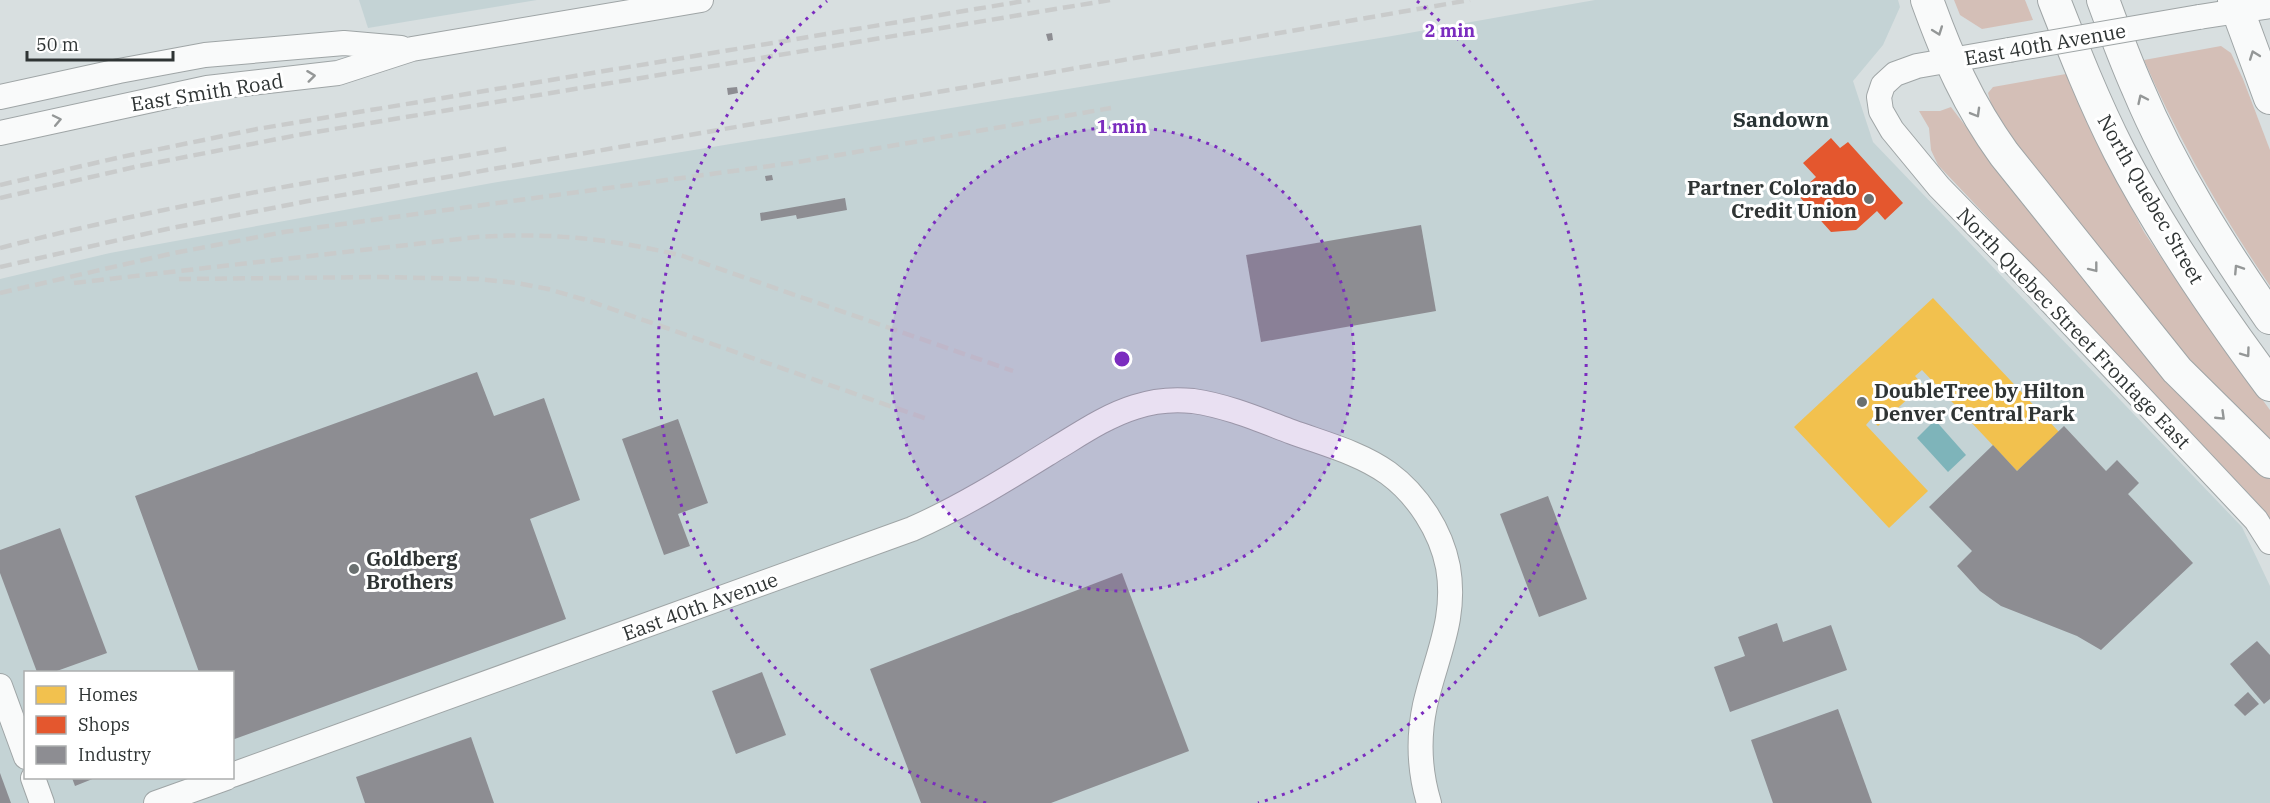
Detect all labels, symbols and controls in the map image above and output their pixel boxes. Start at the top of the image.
street label: East 40th Avenue [1962,17,2128,71]
text: 2 min [1425,19,1475,42]
scale bar [27,24,172,62]
one-way arrow [1931,24,1943,35]
text: 50 m [36,33,79,56]
one-way arrow [2249,50,2262,61]
street label: East Smith Road [129,67,285,117]
one-way arrow [306,70,316,83]
one-way arrow [2138,95,2150,106]
district label: Sandown [1733,105,1829,133]
one-way arrow [1969,107,1981,117]
street label: North Quebec Street [2091,109,2211,289]
one-way arrow [52,114,62,127]
text: 1 min [1097,115,1147,138]
place label: Partner Colorado Credit Union [1687,174,1857,224]
marker: Partner Colorado Credit Union [1862,192,1876,206]
street label: North Quebec Street Frontage East [1951,202,2197,454]
one-way arrow [2087,262,2098,273]
one-way arrow [2233,265,2245,275]
one-way arrow [2239,346,2250,357]
centre of rings [1112,349,1132,369]
place label: DoubleTree by Hilton Denver Central Park [1874,377,2085,427]
marker: DoubleTree by Hilton Denver Central Park [1855,395,1869,409]
one-way arrow [2214,408,2225,419]
place label: Goldberg Brothers [366,545,458,595]
marker: Goldberg Brothers [347,562,361,576]
street label: East 40th Avenue [619,565,781,647]
legend [24,671,234,779]
text: Homes [78,683,138,706]
text: Shops [78,713,130,736]
text: Industry [78,743,151,766]

